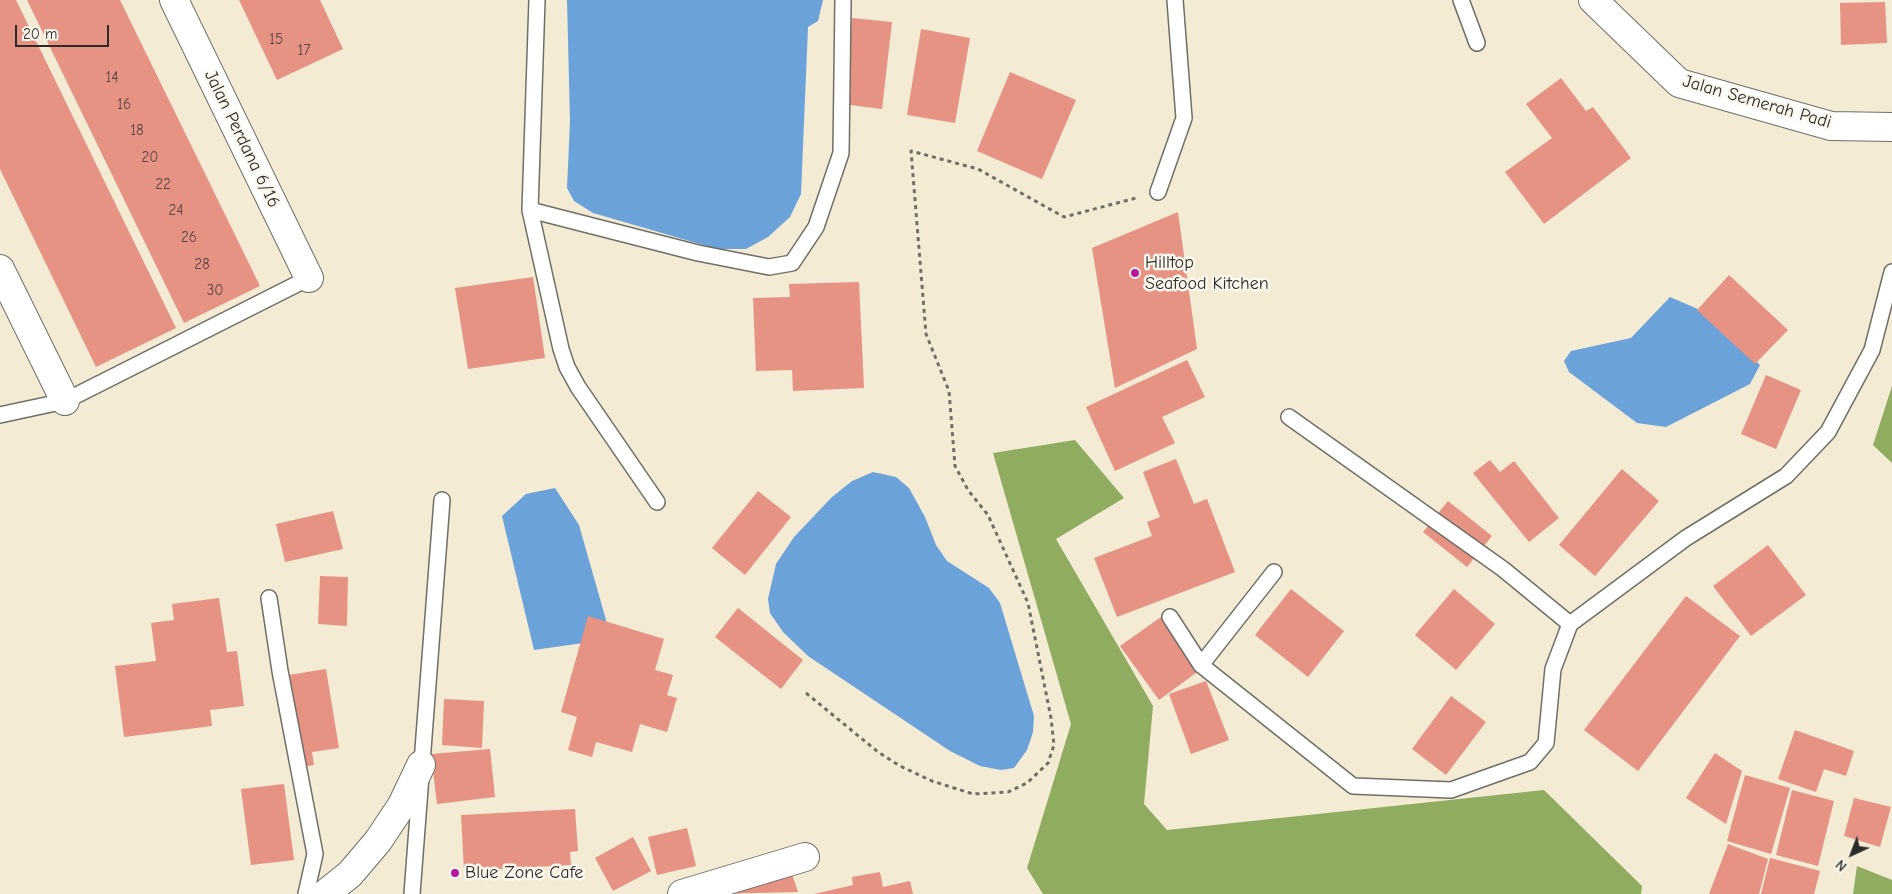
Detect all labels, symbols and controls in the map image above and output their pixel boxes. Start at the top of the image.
scale bar [18,15,111,47]
text: 20 m [23,25,57,43]
house number: 15 [269,31,283,49]
house number: 17 [297,42,311,60]
street label: Jalan Perdana 6/16 [199,67,285,211]
house number: 14 [105,69,119,87]
street label: Jalan Semerah Padi [1680,70,1834,134]
house number: 16 [117,96,131,114]
house number: 18 [130,122,144,140]
house number: 20 [142,149,158,167]
house number: 22 [155,176,171,194]
house number: 24 [168,202,184,220]
house number: 26 [181,229,197,247]
place label: Hilltop Seafood Kitchen [1145,252,1269,294]
house number: 28 [194,256,210,274]
marker: Hilltop Seafood Kitchen [1129,267,1141,279]
house number: 30 [207,282,223,300]
north arrow [1827,829,1877,879]
text: N [1832,856,1851,875]
place label: Blue Zone Cafe [465,862,583,884]
marker: Blue Zone Cafe [449,867,461,879]

